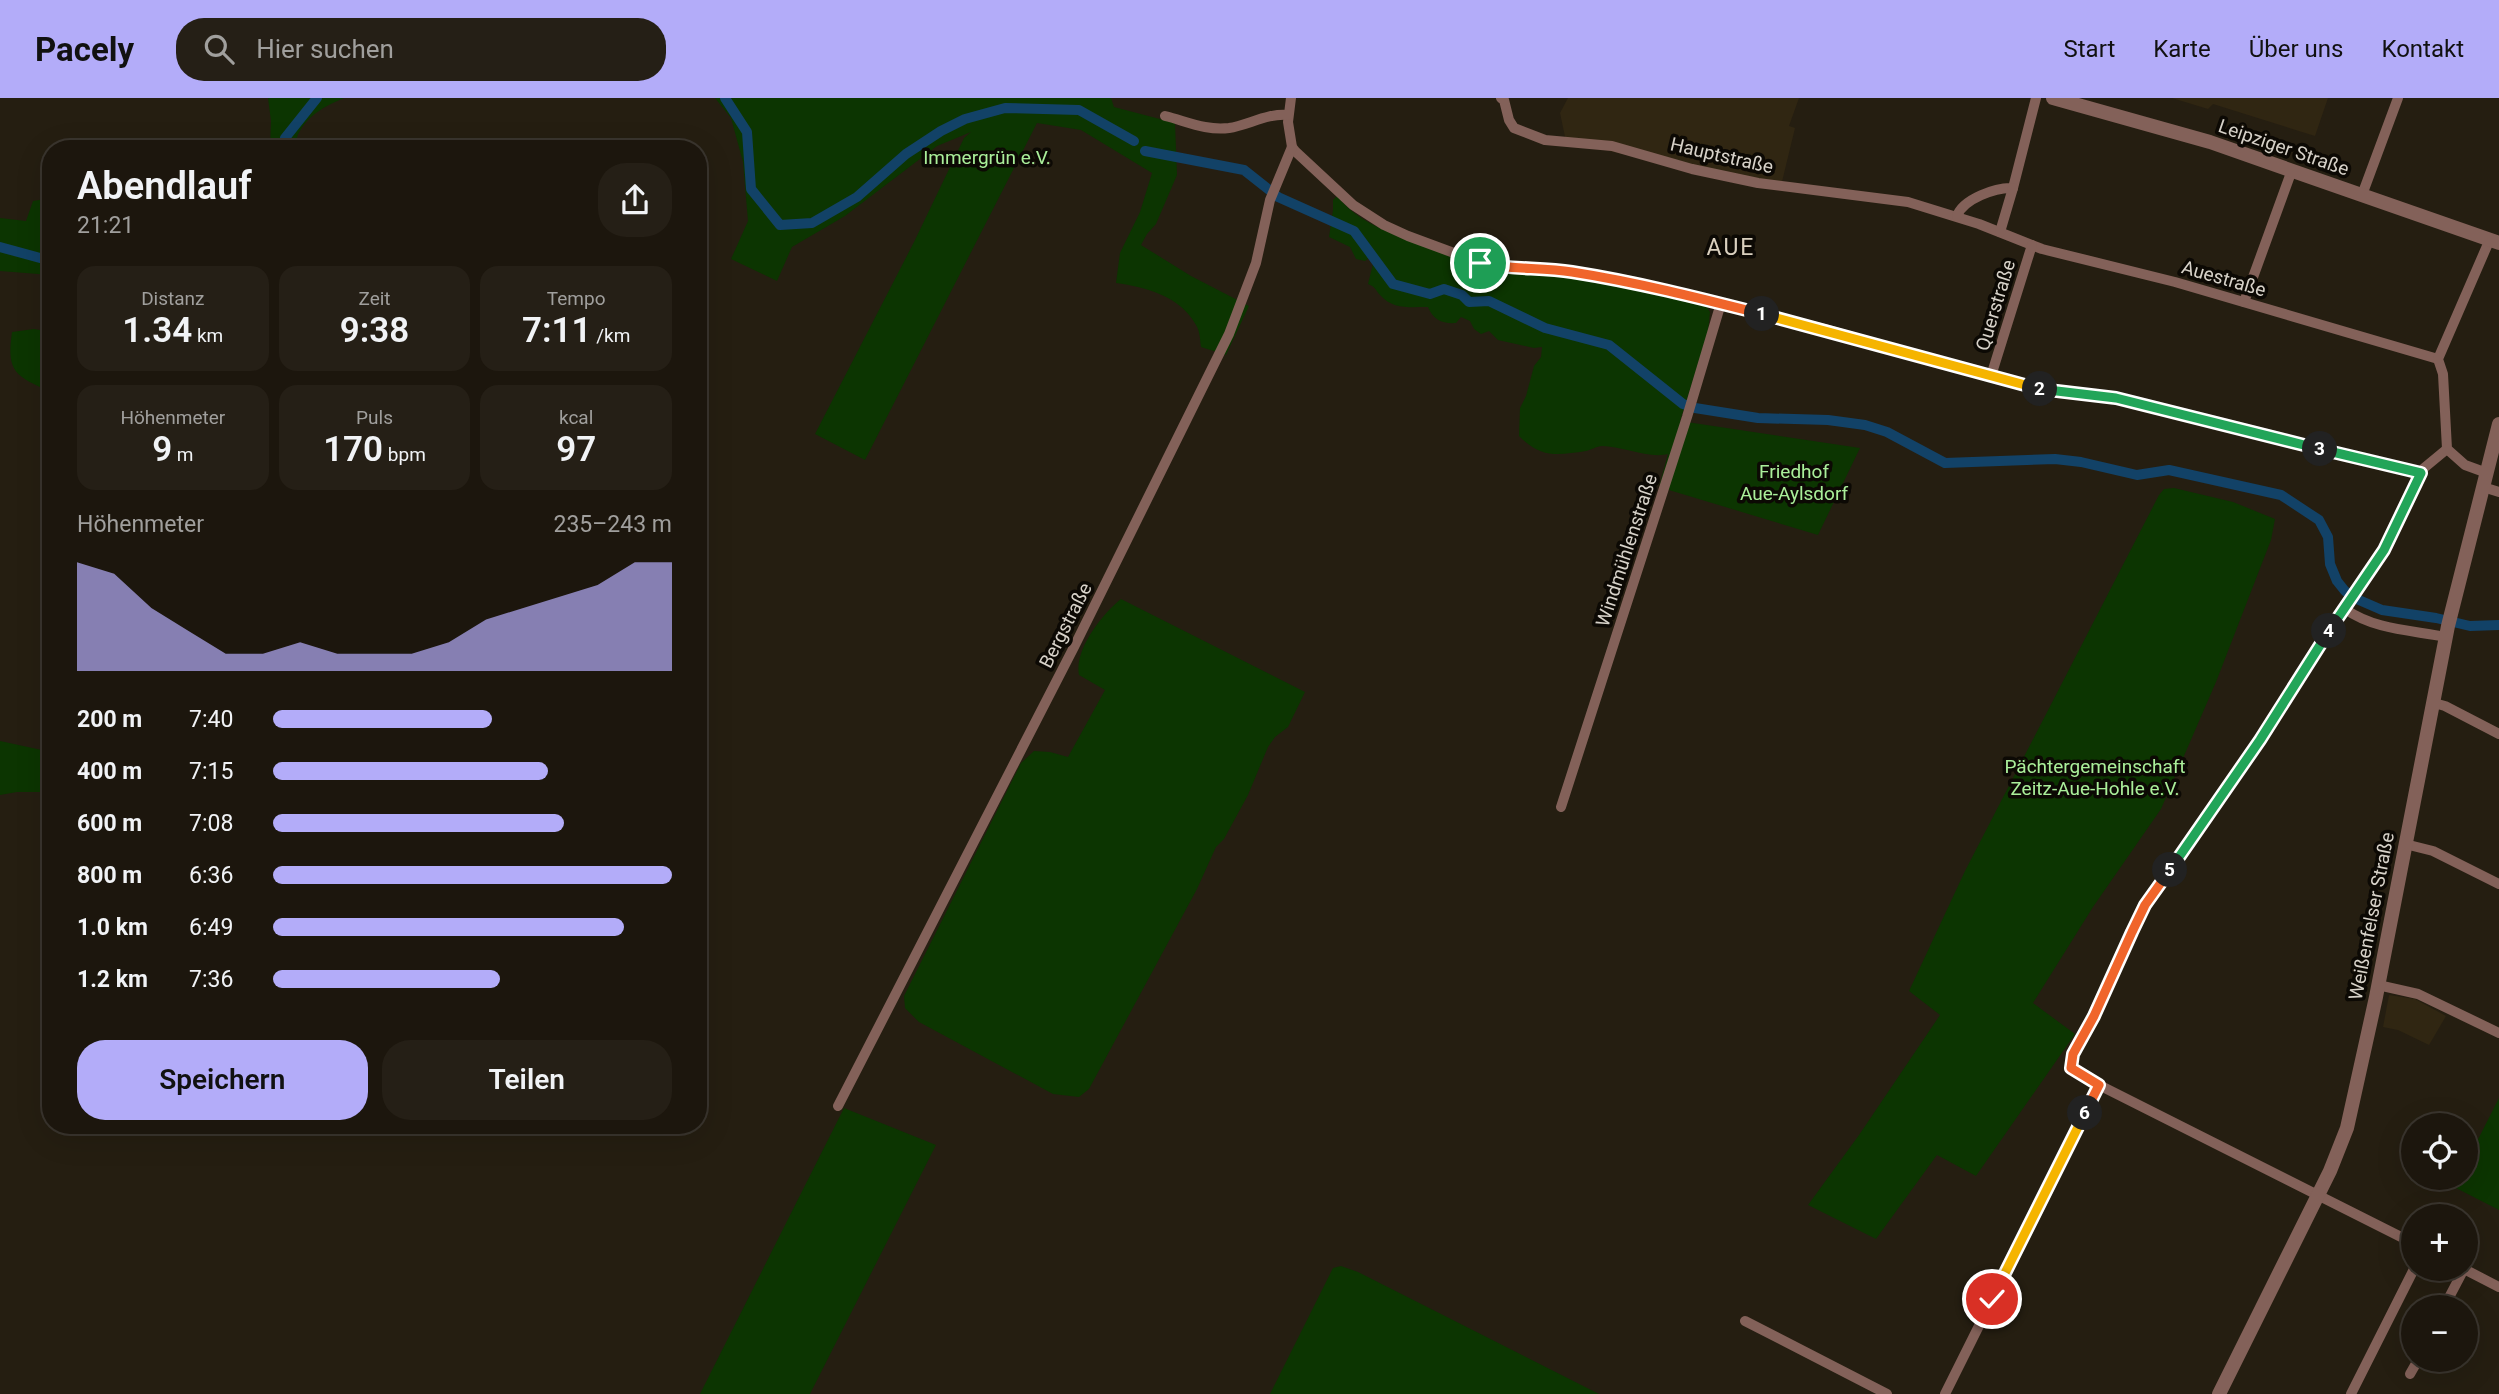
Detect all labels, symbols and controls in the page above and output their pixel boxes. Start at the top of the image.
search box [176,18,666,81]
text: Pacely [35,30,134,69]
icon: search [200,30,238,68]
text: Hier suchen [256,34,394,64]
text: Start [2064,35,2115,63]
text: Karte [2153,35,2211,63]
text: Über uns [2249,35,2343,63]
text: Kontakt [2381,35,2464,63]
street label: Leipziger Straße [2215,114,2352,181]
street label: Hauptstraße [1668,132,1776,179]
park label: Immergrün e.V. [923,146,1051,169]
button: share [598,163,672,237]
text: Abendlauf [77,164,252,208]
text: 21:21 [77,212,134,239]
pin [1450,233,1510,293]
district label: AUE [1707,234,1755,261]
icon: arrive [1461,244,1499,282]
street label: Auestraße [2179,255,2269,301]
street label: Querstraße [1971,257,2020,353]
text: Distanz [141,287,205,310]
text: Zeit [358,287,391,310]
text: Tempo [547,287,606,310]
pin: 1 [1744,296,1780,332]
text: 1 [1756,302,1767,325]
text: 1.34 [122,310,192,351]
text: 9:38 [340,310,409,351]
text: 7:11 [522,310,592,351]
text: km [192,324,223,347]
text: /km [592,324,630,347]
pin: 2 [2022,372,2058,406]
text: 2 [2034,377,2045,400]
text: Höhenmeter [120,406,225,429]
text: Puls [356,406,393,429]
text: kcal [559,406,593,429]
text: 9 [152,429,172,470]
text: 170 [323,429,383,470]
text: 97 [556,429,596,470]
pin: 3 [2302,432,2338,466]
text: 3 [2314,437,2325,460]
text: m [172,443,194,466]
text: bpm [383,443,426,466]
park label: Friedhof Aue-Aylsdorf [1740,460,1848,505]
street label: Windmühlenstraße [1591,471,1662,629]
text: Höhenmeter [77,511,204,538]
text: 235–243 m [553,511,672,538]
street label: Bergstraße [1034,579,1097,672]
pin: 4 [2312,614,2346,648]
text: 4 [2323,619,2334,642]
text: 200 m [77,706,142,733]
text: 7:40 [189,706,233,733]
park label: Pächtergemeinschaft Zeitz-Aue-Hohle e.V. [2004,755,2186,800]
text: 400 m [77,758,142,785]
text: 7:15 [189,758,233,785]
text: 600 m [77,810,142,837]
text: 7:08 [189,810,233,837]
street label: Weißenfelser Straße [2344,830,2399,1002]
pin: 5 [2152,852,2188,888]
text: 5 [2164,858,2175,881]
text: 800 m [77,862,142,889]
text: 6:36 [189,862,233,889]
text: 1.0 km [77,914,148,941]
text: 6:49 [189,914,233,941]
text: 1.2 km [77,966,148,993]
text: 7:36 [189,966,233,993]
button: Speichern [77,1040,368,1120]
button: Teilen [382,1040,672,1120]
pin: 6 [2068,1096,2102,1130]
text: 6 [2079,1101,2090,1124]
map controls [2401,1113,2478,1372]
button: locate [2401,1113,2478,1190]
button: + [2401,1204,2478,1281]
pin [1962,1269,2022,1329]
icon: check [1973,1280,2011,1318]
button: − [2401,1295,2478,1372]

